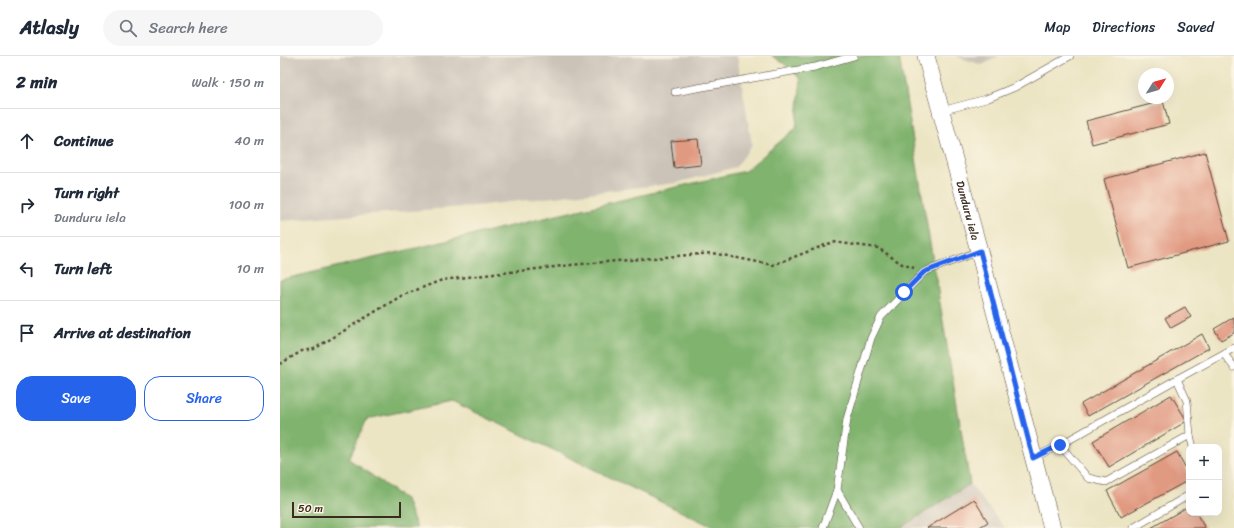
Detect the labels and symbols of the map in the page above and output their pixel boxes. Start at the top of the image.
north arrow [1138,68,1174,104]
street label: Dunduru iela [951,179,985,243]
route start [895,283,913,301]
route end [1051,436,1069,454]
scale bar [292,500,401,519]

